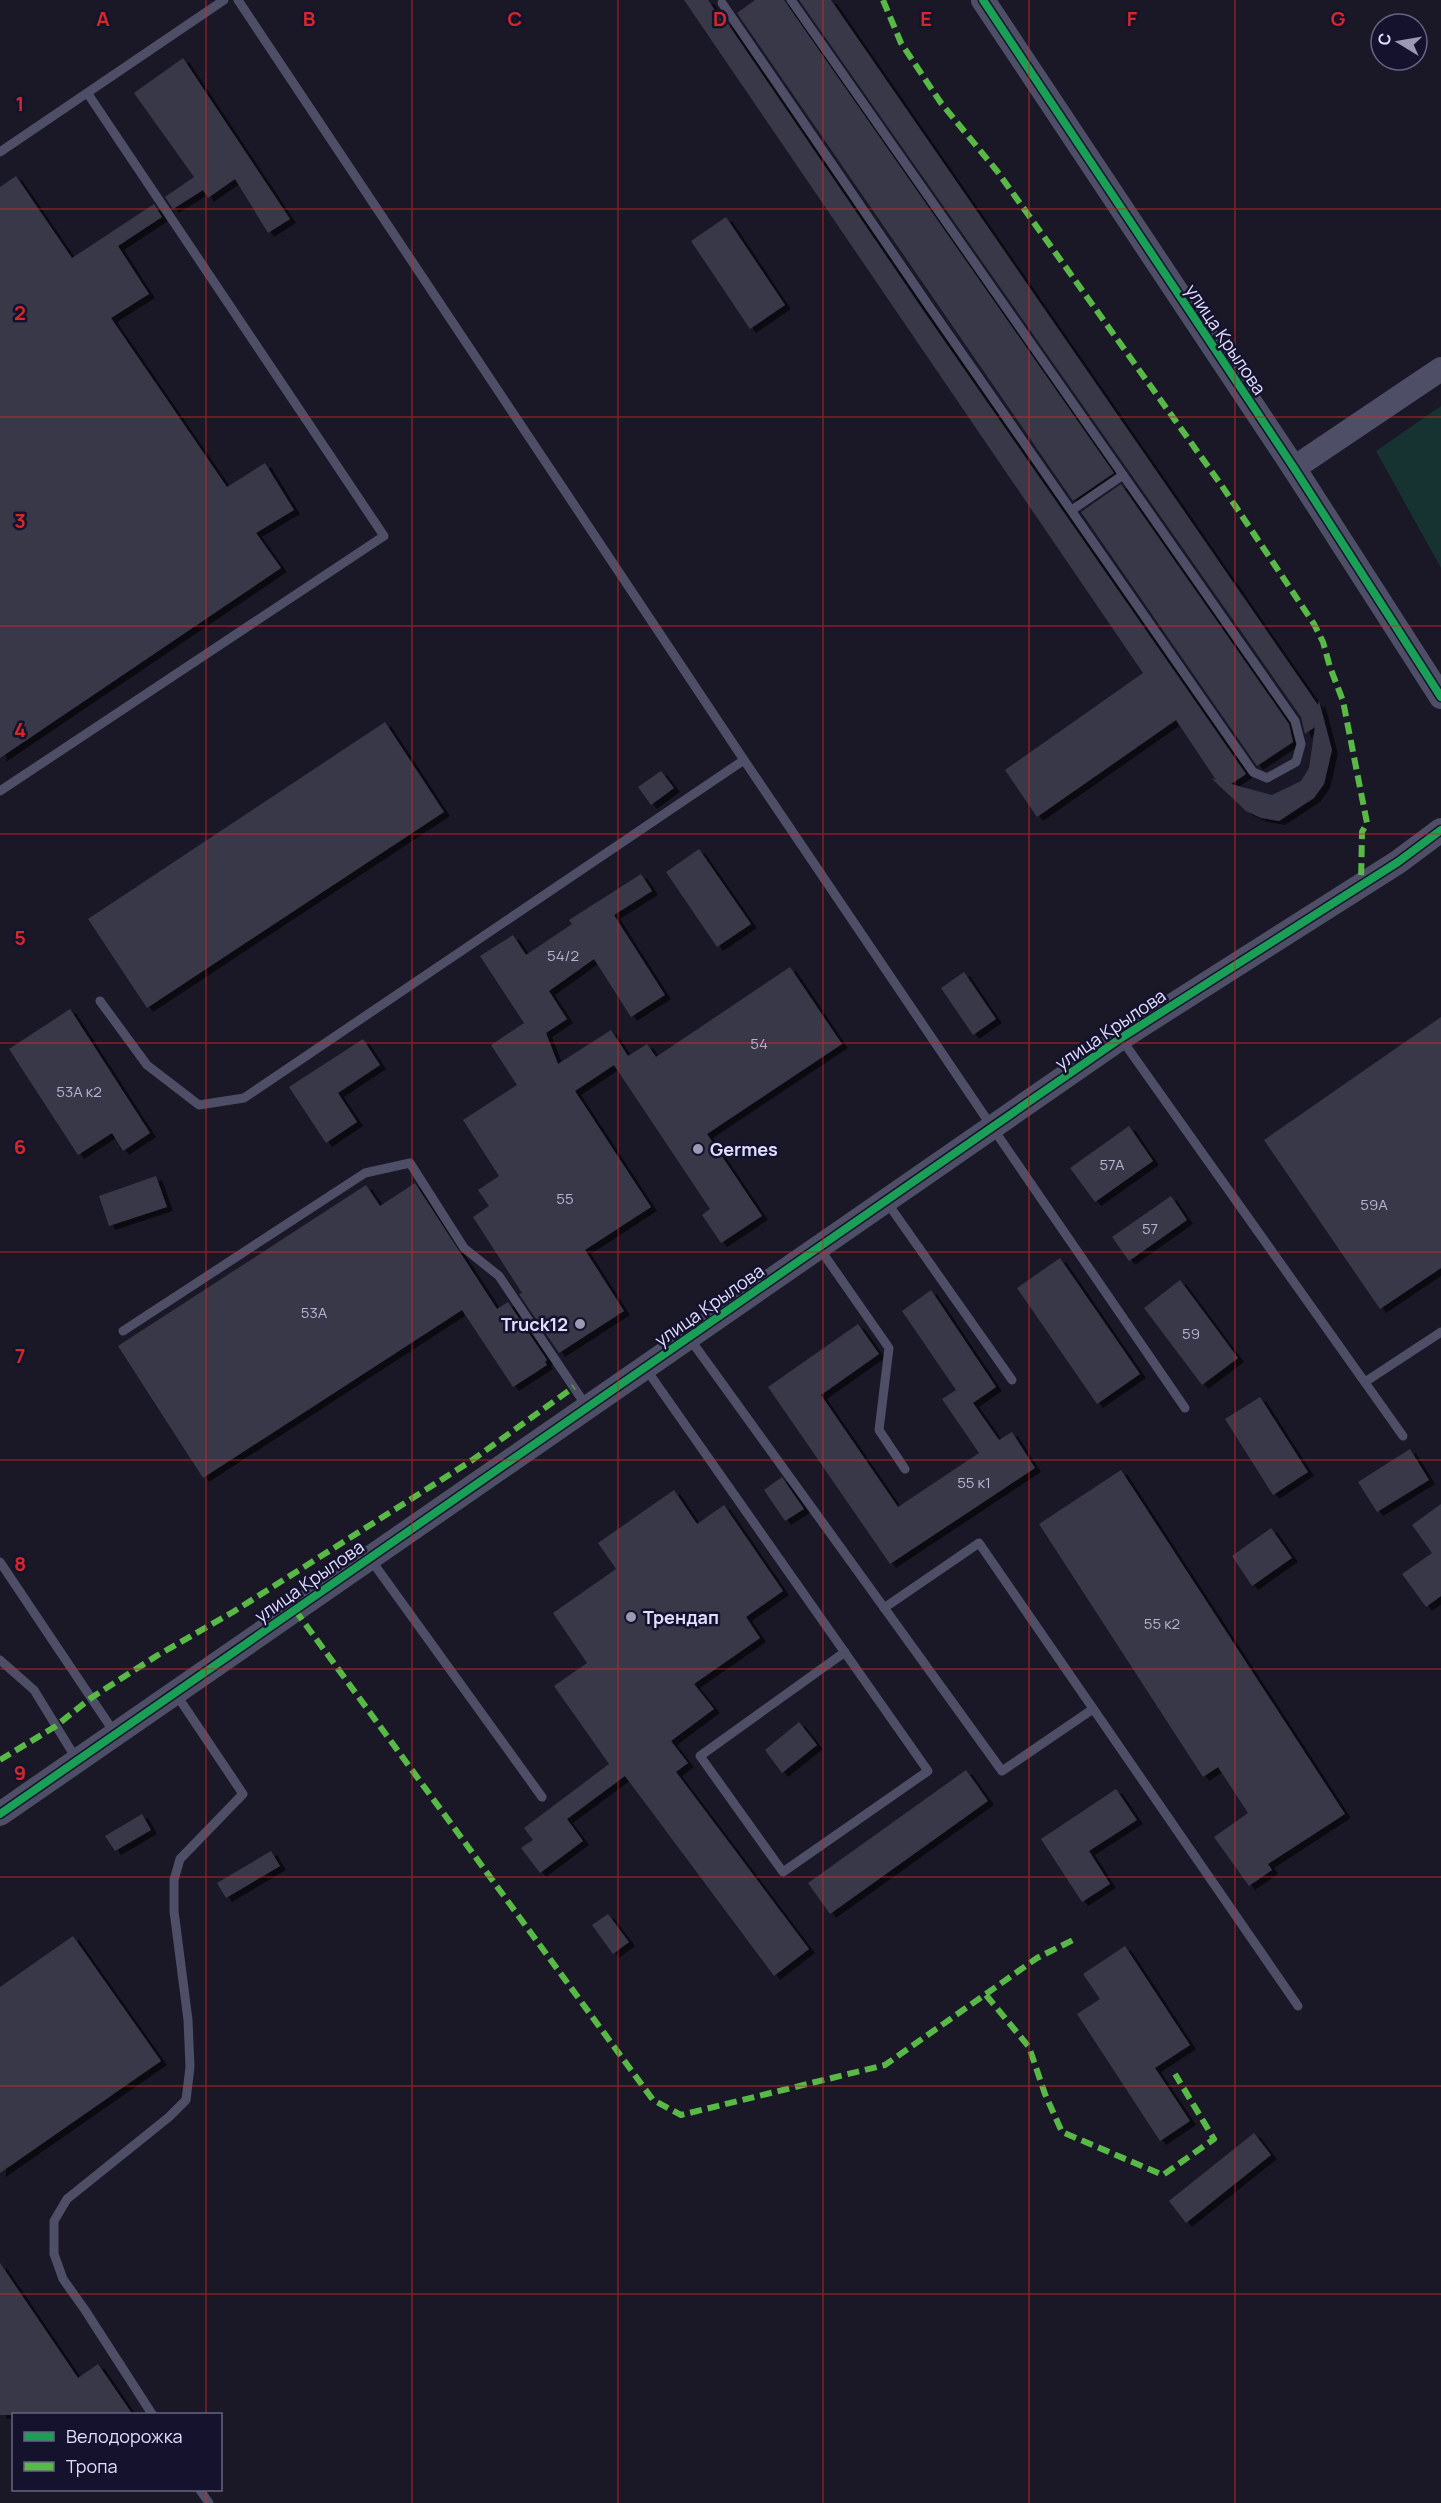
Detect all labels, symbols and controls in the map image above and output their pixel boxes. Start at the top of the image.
text: A [96,5,110,32]
text: B [303,5,316,32]
text: C [508,5,522,32]
text: D [713,5,727,32]
text: E [920,5,932,32]
text: F [1127,5,1138,32]
text: G [1331,5,1346,32]
north arrow [1369,12,1429,72]
text: С [1372,31,1396,47]
text: 1 [16,90,24,117]
street label: улица Крылова [1180,279,1272,399]
text: 2 [14,299,26,326]
text: 3 [14,507,26,534]
text: 4 [14,716,26,743]
text: 5 [14,924,26,951]
house number: 54/2 [547,945,579,966]
street label: улица Крылова [1050,983,1170,1075]
house number: 54 [750,1033,768,1054]
house number: 53А к2 [56,1081,102,1102]
text: 6 [14,1133,26,1160]
place label: Germes [710,1137,778,1161]
marker: Germes [691,1142,705,1156]
house number: 57А [1099,1154,1125,1175]
house number: 55 [556,1188,574,1209]
house number: 59А [1360,1194,1388,1215]
house number: 57 [1142,1218,1158,1239]
street label: улица Крылова [649,1258,769,1352]
house number: 53А [301,1302,328,1323]
place label: Truck12 [501,1312,568,1336]
marker: Truck12 [573,1317,587,1331]
house number: 59 [1182,1323,1200,1344]
text: 7 [15,1342,25,1369]
house number: 55 к1 [957,1472,991,1493]
street label: улица Крылова [249,1534,369,1628]
text: 8 [14,1550,26,1577]
place label: Трендап [643,1605,719,1629]
marker: Трендап [624,1610,638,1624]
house number: 55 к2 [1144,1613,1180,1634]
text: 9 [14,1759,26,1786]
legend [12,2413,222,2491]
text: Велодорожка [66,2424,183,2448]
text: Тропа [66,2454,117,2478]

